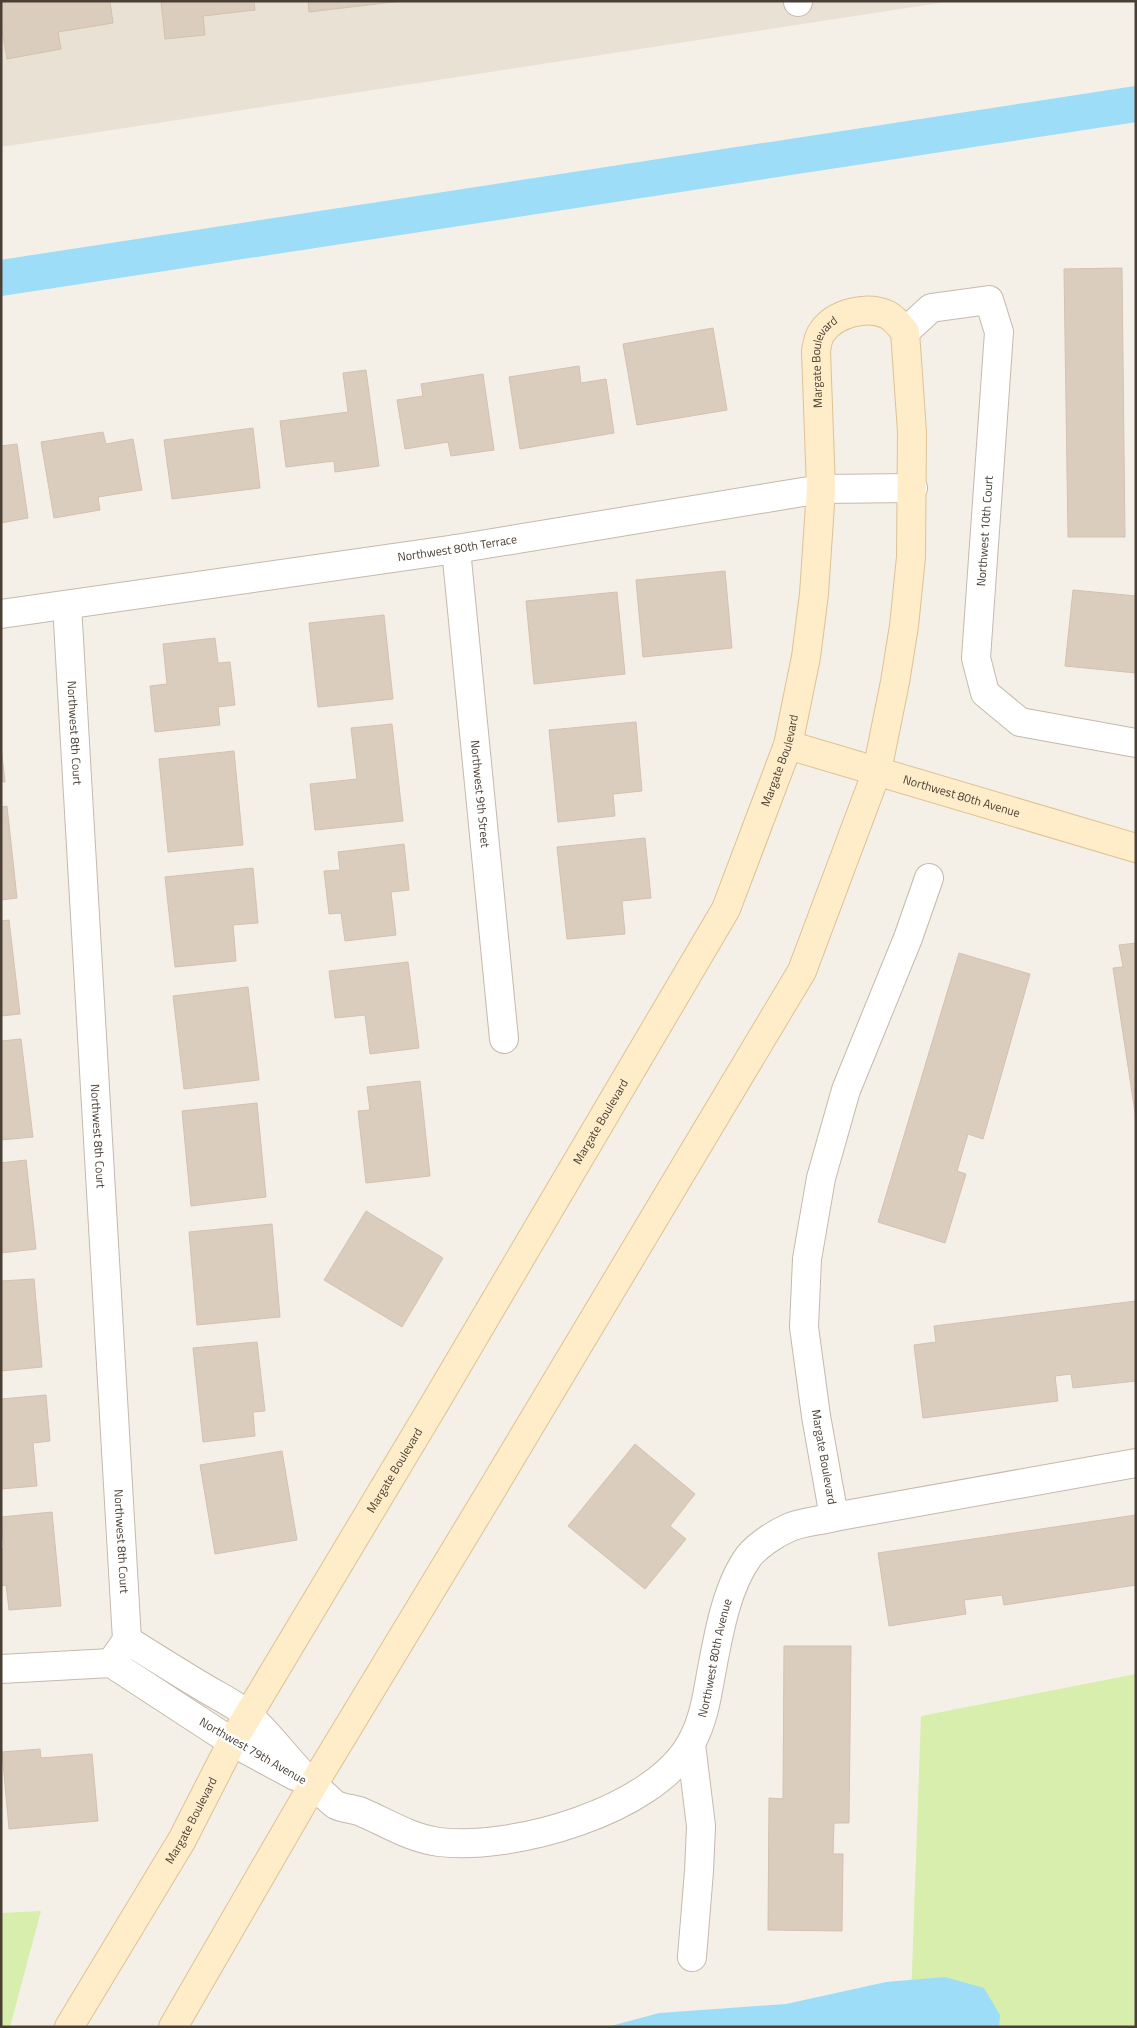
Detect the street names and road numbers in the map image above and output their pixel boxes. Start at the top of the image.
street label: Margate Boulevard [806,311,841,408]
street label: Northwest 10th Court [971,474,998,587]
street label: Northwest 80th Terrace [396,529,518,566]
street label: Northwest 8th Court [62,680,87,786]
street label: Margate Boulevard [756,713,803,809]
street label: Northwest 9th Street [466,739,495,849]
street label: Northwest 80th Avenue [901,770,1022,822]
street label: Margate Boulevard [568,1075,633,1168]
street label: Northwest 8th Court [86,1083,111,1189]
street label: Margate Boulevard [807,1408,842,1506]
street label: Margate Boulevard [361,1424,427,1516]
street label: Northwest 8th Court [109,1489,134,1595]
street label: Northwest 80th Avenue [692,1596,737,1720]
street label: Northwest 79th Avenue [196,1712,310,1789]
street label: Margate Boulevard [160,1773,222,1867]

